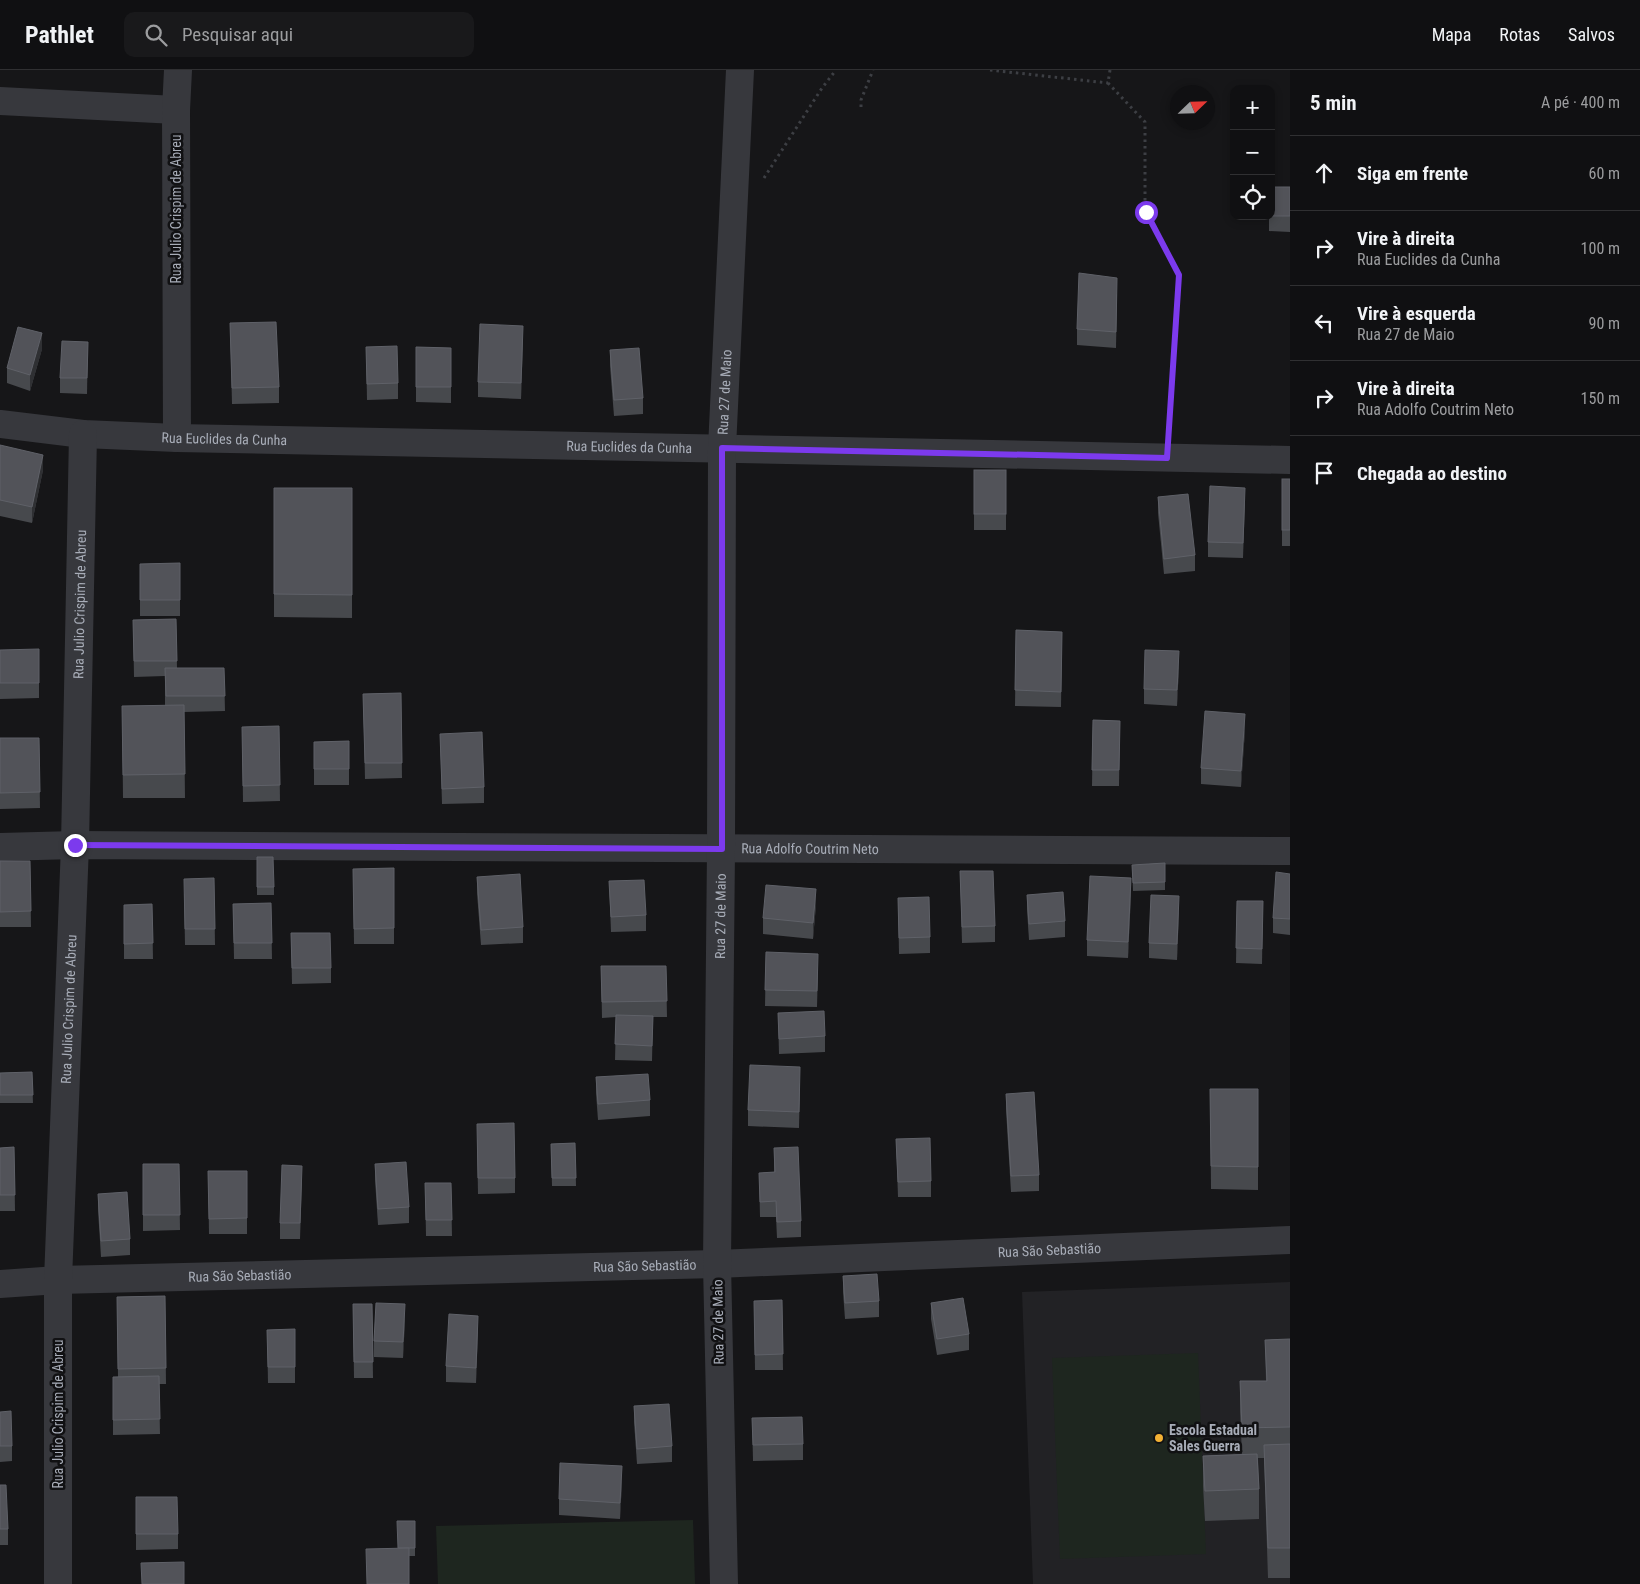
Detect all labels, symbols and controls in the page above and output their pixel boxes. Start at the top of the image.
search box [124,12,474,57]
text: Pathlet [25,21,94,49]
icon: search [142,21,170,49]
text: Pesquisar aqui [182,23,293,46]
text: Mapa [1432,24,1471,45]
text: Rotas [1499,24,1540,45]
text: Salvos [1568,24,1615,45]
north arrow [1170,85,1215,130]
map controls [1230,85,1275,220]
button: + [1230,85,1275,130]
text: 5 min [1310,91,1357,115]
text: A pé · 400 m [1541,93,1620,112]
button: − [1230,130,1275,175]
street label: Rua Julio Crispim de Abreu [168,134,184,284]
icon: ahead [1310,159,1338,187]
text: Siga em frente [1357,162,1468,185]
text: 60 m [1588,164,1620,183]
button: locate [1230,175,1275,220]
route start [1135,201,1158,224]
text: Vire à direita [1357,227,1455,250]
icon: right [1310,234,1338,262]
text: 100 m [1581,239,1620,258]
text: Rua Euclides da Cunha [1357,250,1500,269]
text: Vire à esquerda [1357,302,1476,325]
icon: left [1310,309,1338,337]
text: 90 m [1588,314,1620,333]
text: Rua 27 de Maio [1357,325,1455,344]
street label: Rua 27 de Maio [715,349,735,435]
text: Vire à direita [1357,377,1455,400]
icon: right [1310,384,1338,412]
text: 150 m [1581,389,1620,408]
text: Rua Adolfo Coutrim Neto [1357,400,1514,419]
street label: Rua Euclides da Cunha [161,429,287,448]
street label: Rua Euclides da Cunha [566,438,692,456]
icon: arrive [1310,459,1338,487]
text: Chegada ao destino [1357,462,1507,485]
street label: Rua Julio Crispim de Abreu [70,530,89,679]
route end [64,834,87,857]
street label: Rua Adolfo Coutrim Neto [741,840,879,857]
street label: Rua 27 de Maio [712,873,729,959]
street label: Rua Julio Crispim de Abreu [58,934,79,1084]
street label: Rua São Sebastião [997,1240,1101,1260]
street label: Rua São Sebastião [593,1257,697,1275]
street label: Rua São Sebastião [188,1266,292,1285]
street label: Rua 27 de Maio [709,1279,727,1365]
street label: Rua Julio Crispim de Abreu [50,1339,66,1489]
place label: Escola Estadual Sales Guerra [1169,1422,1257,1454]
marker: Escola Estadual Sales Guerra [1153,1432,1165,1444]

